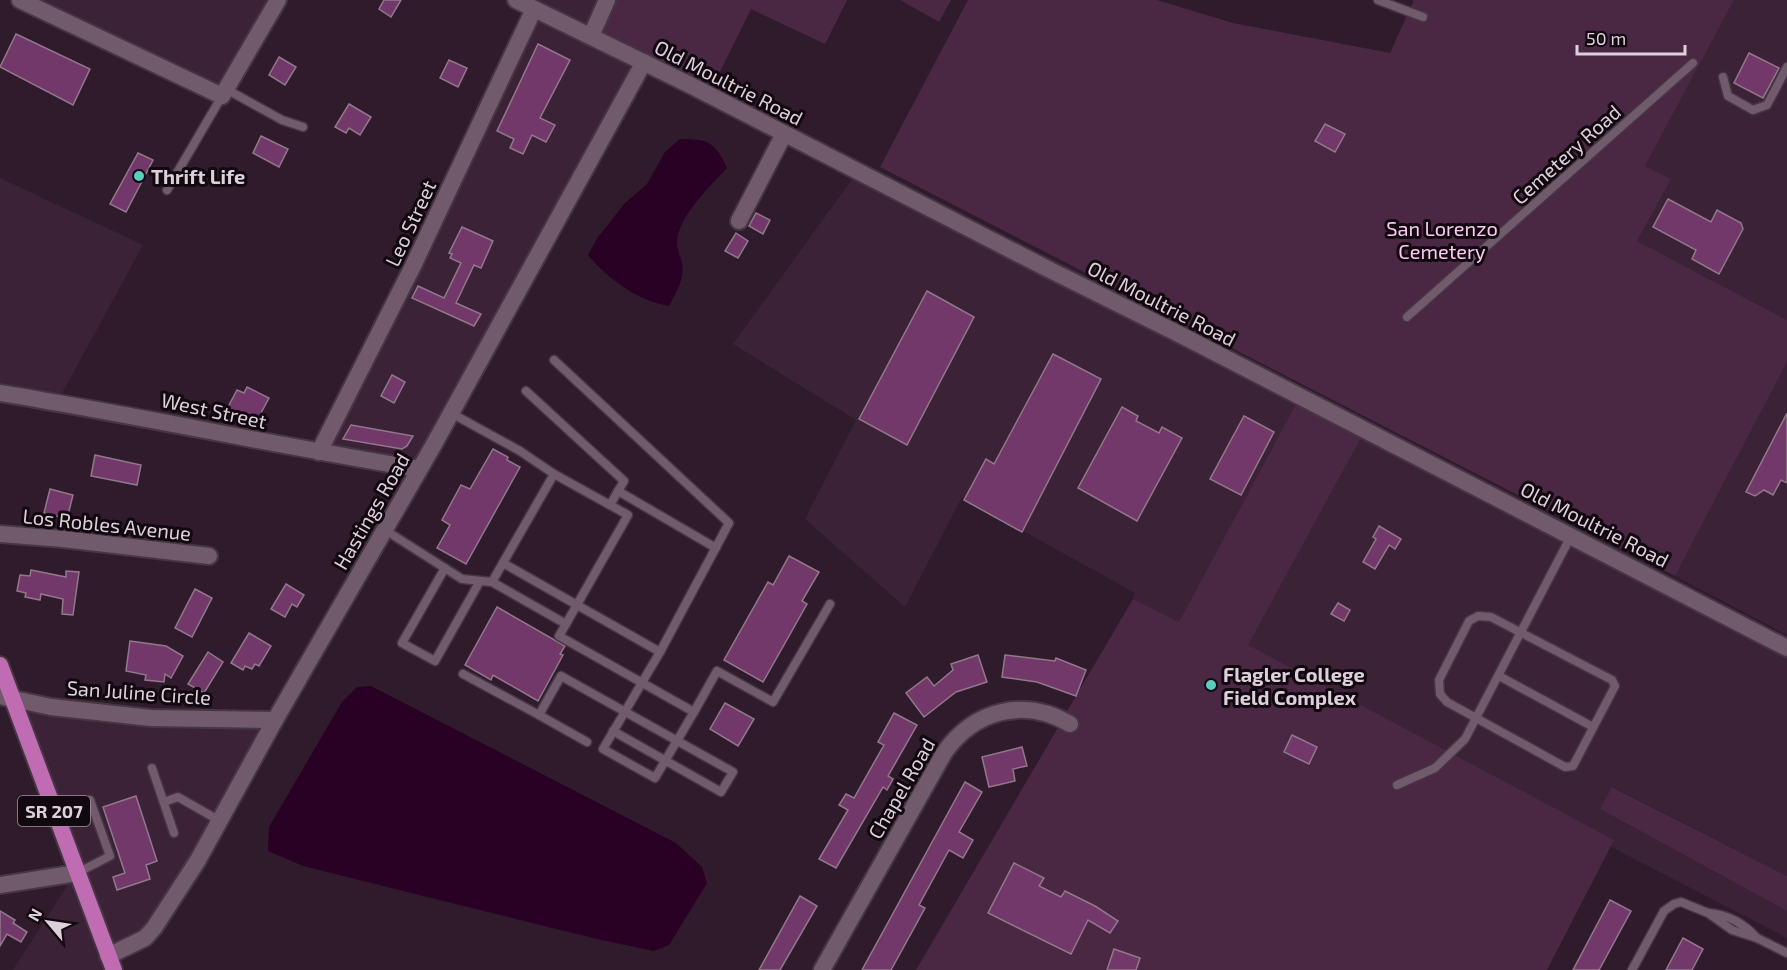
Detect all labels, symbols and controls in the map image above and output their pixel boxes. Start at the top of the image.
scale bar [1577,18,1685,56]
text: 50 m [1586,27,1626,49]
street label: Old Moultrie Road [651,34,807,130]
street label: Cemetery Road [1507,99,1625,209]
place label: Thrift Life [151,164,245,188]
marker: Thrift Life [132,169,146,183]
street label: Leo Street [380,176,441,270]
park label: San Lorenzo Cemetery [1386,216,1498,263]
street label: Old Moultrie Road [1084,255,1240,351]
street label: West Street [159,387,269,433]
street label: Hastings Road [328,448,414,574]
street label: Old Moultrie Road [1517,476,1673,572]
street label: Los Robles Avenue [22,503,192,545]
place label: Flagler College Field Complex [1223,662,1365,709]
street label: San Juline Circle [66,675,212,709]
marker: Flagler College Field Complex [1204,678,1218,692]
street label: Chapel Road [863,733,939,843]
road number: SR 207 [18,796,90,826]
north arrow [18,892,78,952]
text: N [23,905,46,924]

